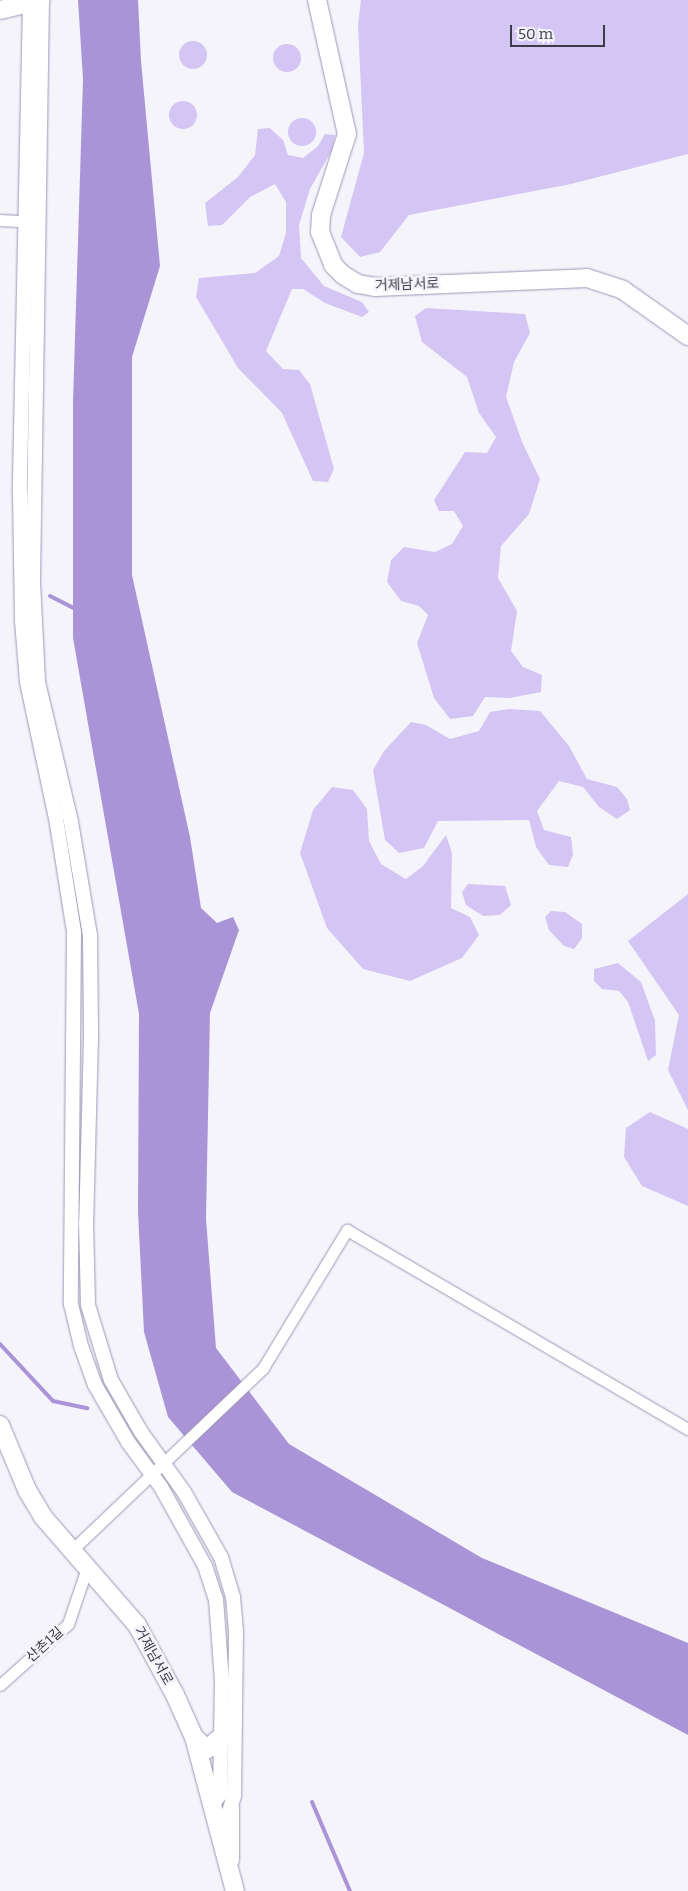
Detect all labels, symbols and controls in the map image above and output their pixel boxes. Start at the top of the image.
scale bar [513,15,608,47]
text: 50 m [518,25,553,43]
street label: 거제남서로 [375,275,439,295]
street label: 산촌1길 [23,1624,67,1666]
street label: 거제남서로 [130,1624,176,1688]

